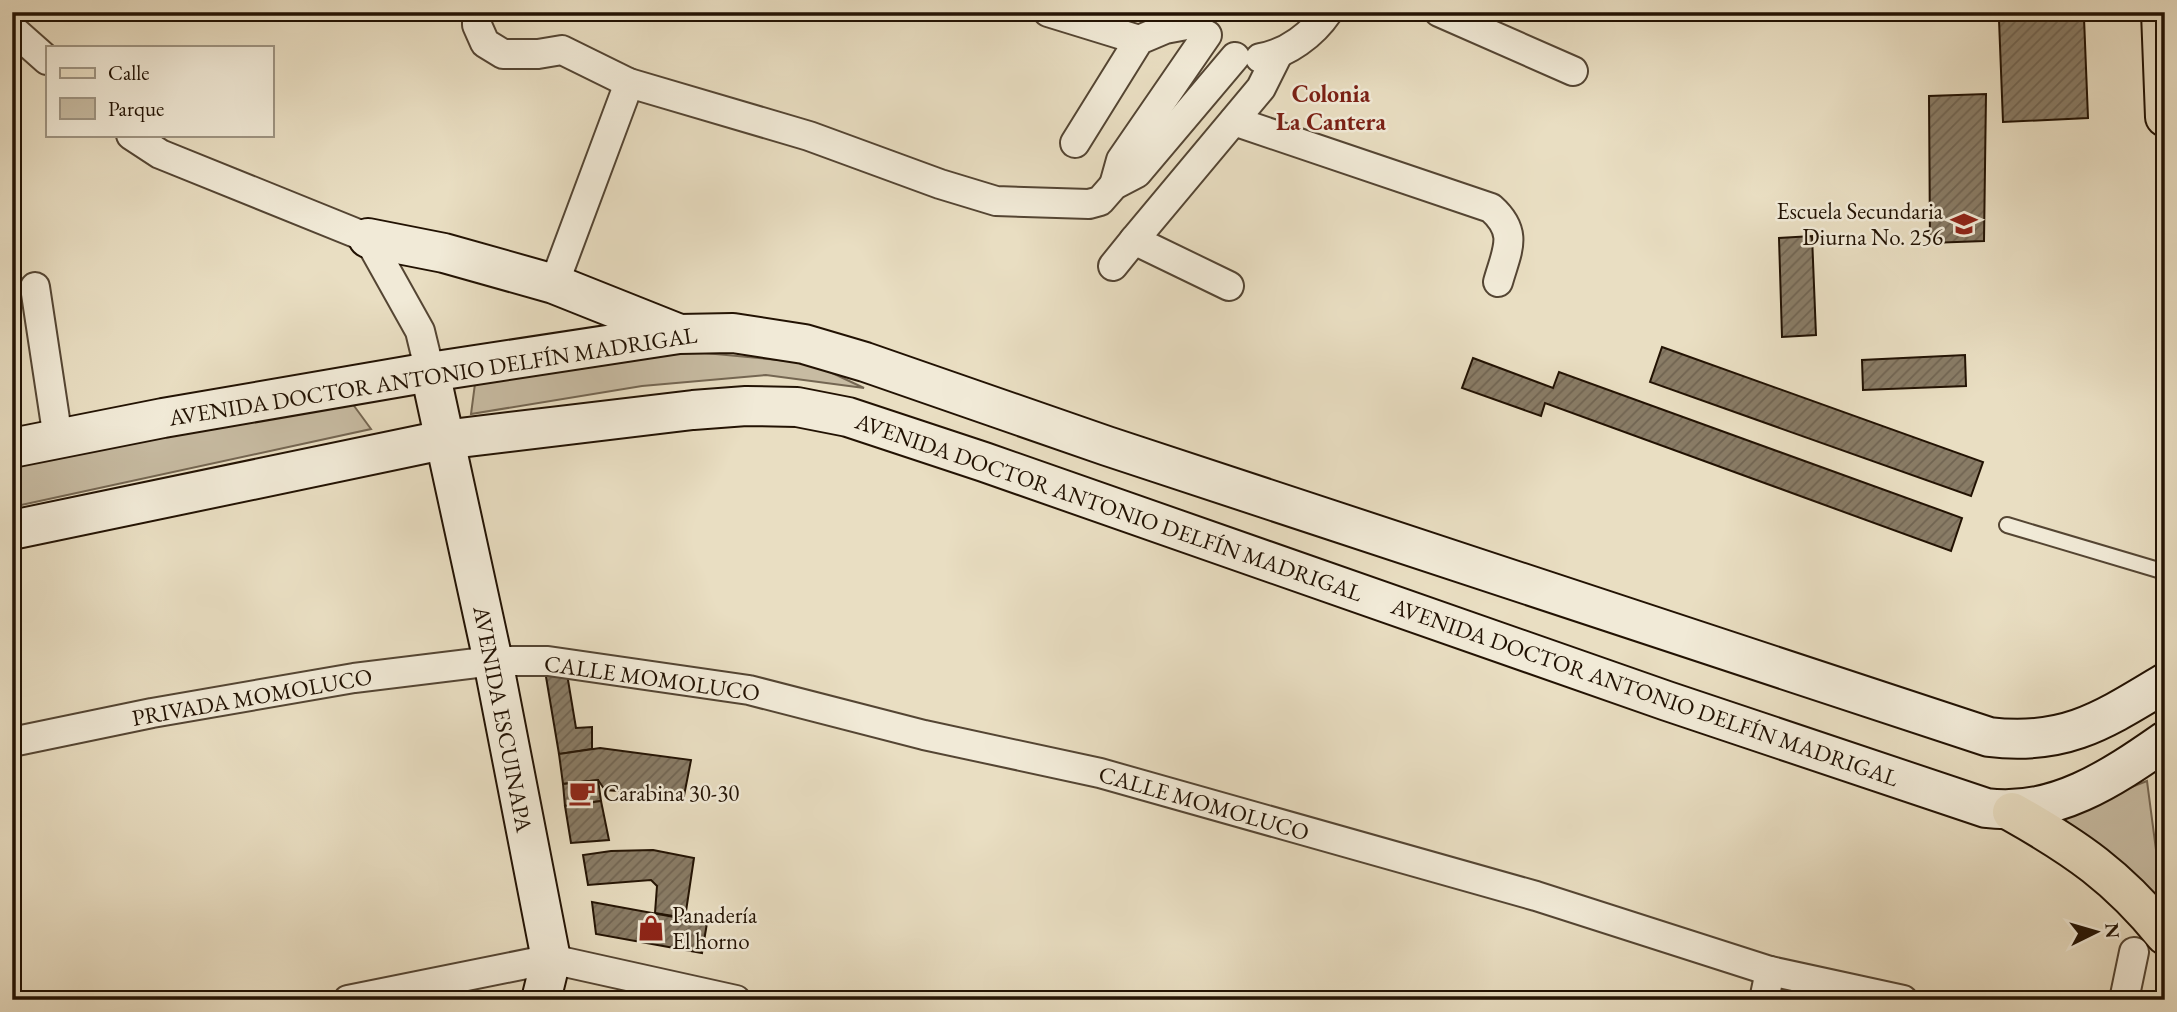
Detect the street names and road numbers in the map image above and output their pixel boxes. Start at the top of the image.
street label: AVENIDA DOCTOR ANTONIO DELFÍN MADRIGAL [166,319,700,433]
street label: AVENIDA DOCTOR ANTONIO DELFÍN MADRIGAL [851,406,1367,608]
street label: AVENIDA DOCTOR ANTONIO DELFÍN MADRIGAL [1387,591,1903,793]
street label: AVENIDA ESCUINAPA [466,602,540,836]
street label: CALLE MOMOLUCO [542,648,762,708]
street label: PRIVADA MOMOLUCO [130,661,374,733]
street label: CALLE MOMOLUCO [1095,759,1313,847]

